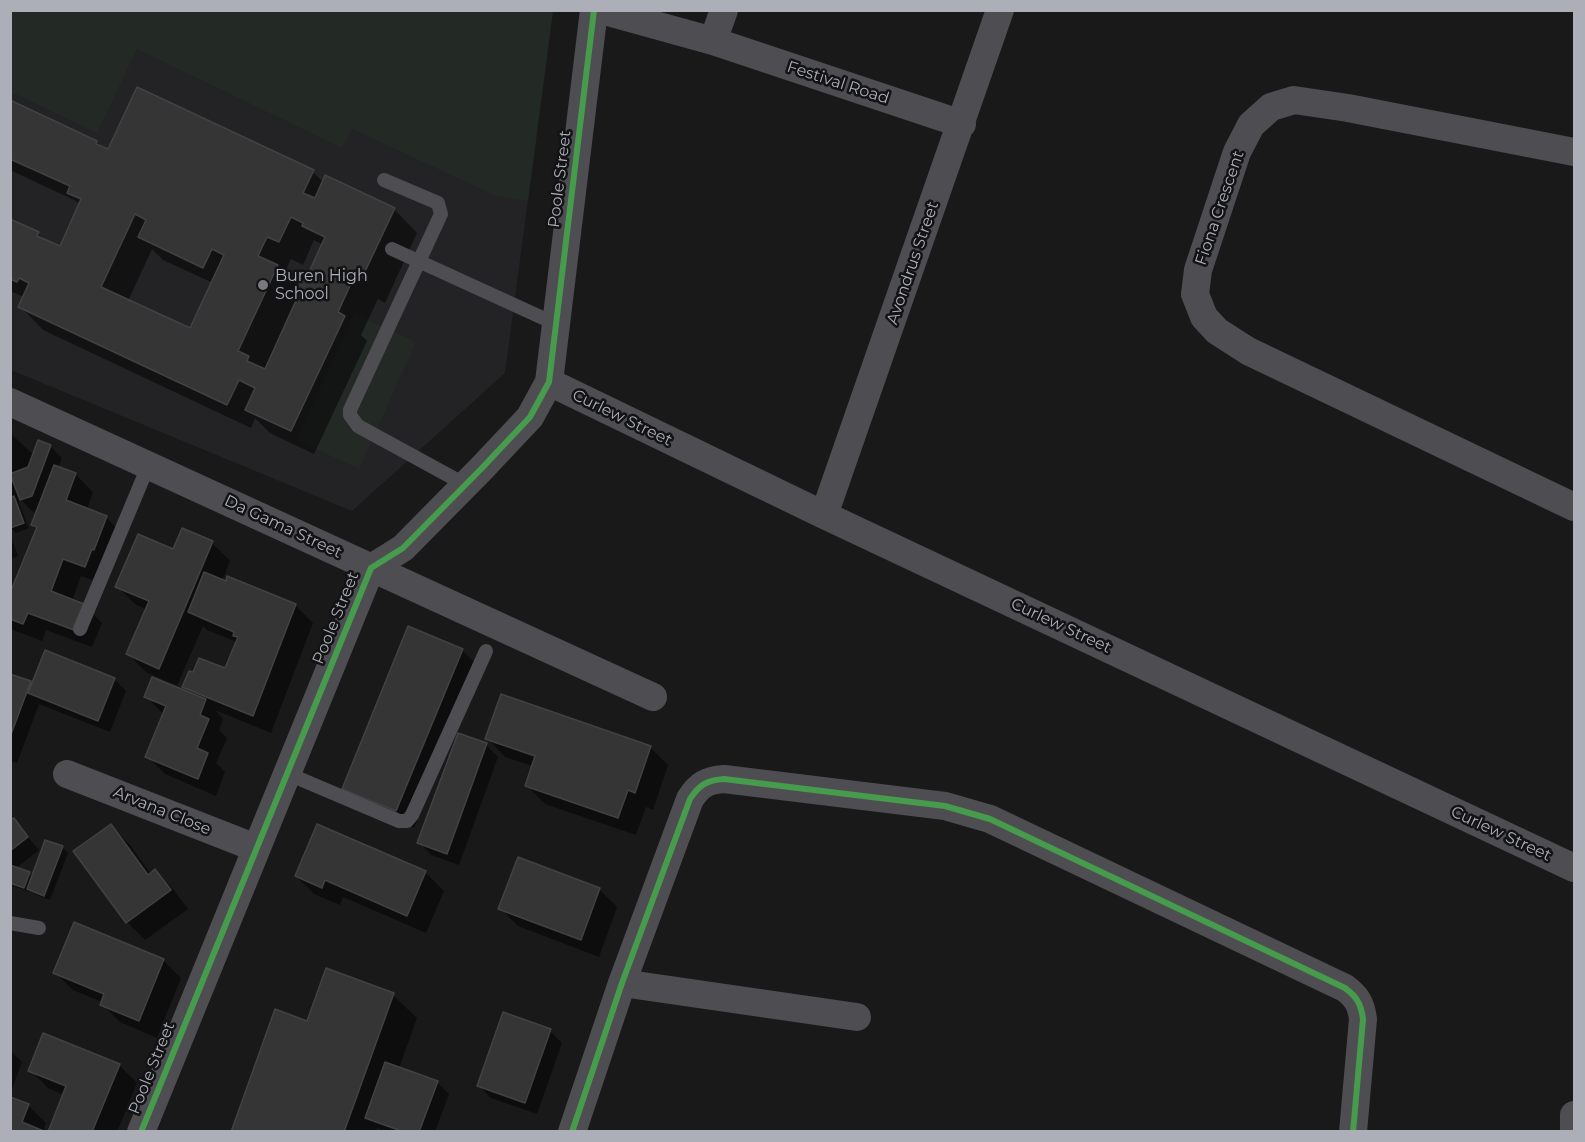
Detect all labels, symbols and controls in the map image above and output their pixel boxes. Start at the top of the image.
street label: Festival Road [785,57,891,109]
street label: Poole Street [545,129,575,229]
street label: Fiona Crescent [1191,148,1249,268]
street label: Avondrus Street [883,199,943,327]
place label: Buren High School [275,266,368,304]
marker: Buren High School [256,278,270,292]
street label: Curlew Street [569,386,675,450]
street label: Da Gama Street [221,491,345,563]
street label: Poole Street [309,569,363,667]
street label: Curlew Street [1008,594,1114,658]
street label: Arvana Close [110,783,214,839]
street label: Curlew Street [1448,802,1554,866]
street label: Poole Street [125,1019,179,1117]

